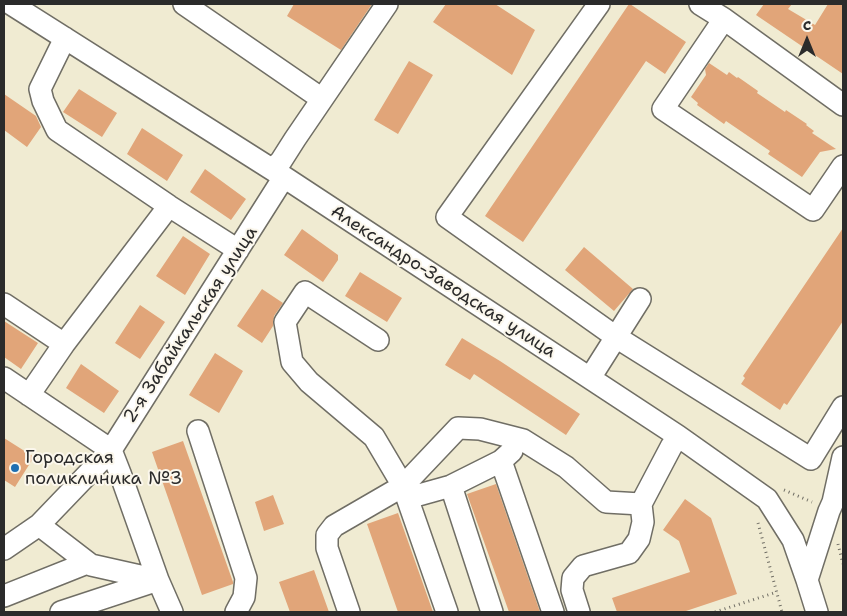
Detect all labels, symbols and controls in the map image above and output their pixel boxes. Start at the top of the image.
north arrow [782,15,832,65]
text: С [803,16,811,34]
street label: Александро-Заводская улица [326,201,560,363]
street label: 2-я Забайкальская улица [119,223,263,427]
place label: Городская поликлиника №3 [25,447,182,489]
marker: Городская поликлиника №3 [9,462,21,474]

